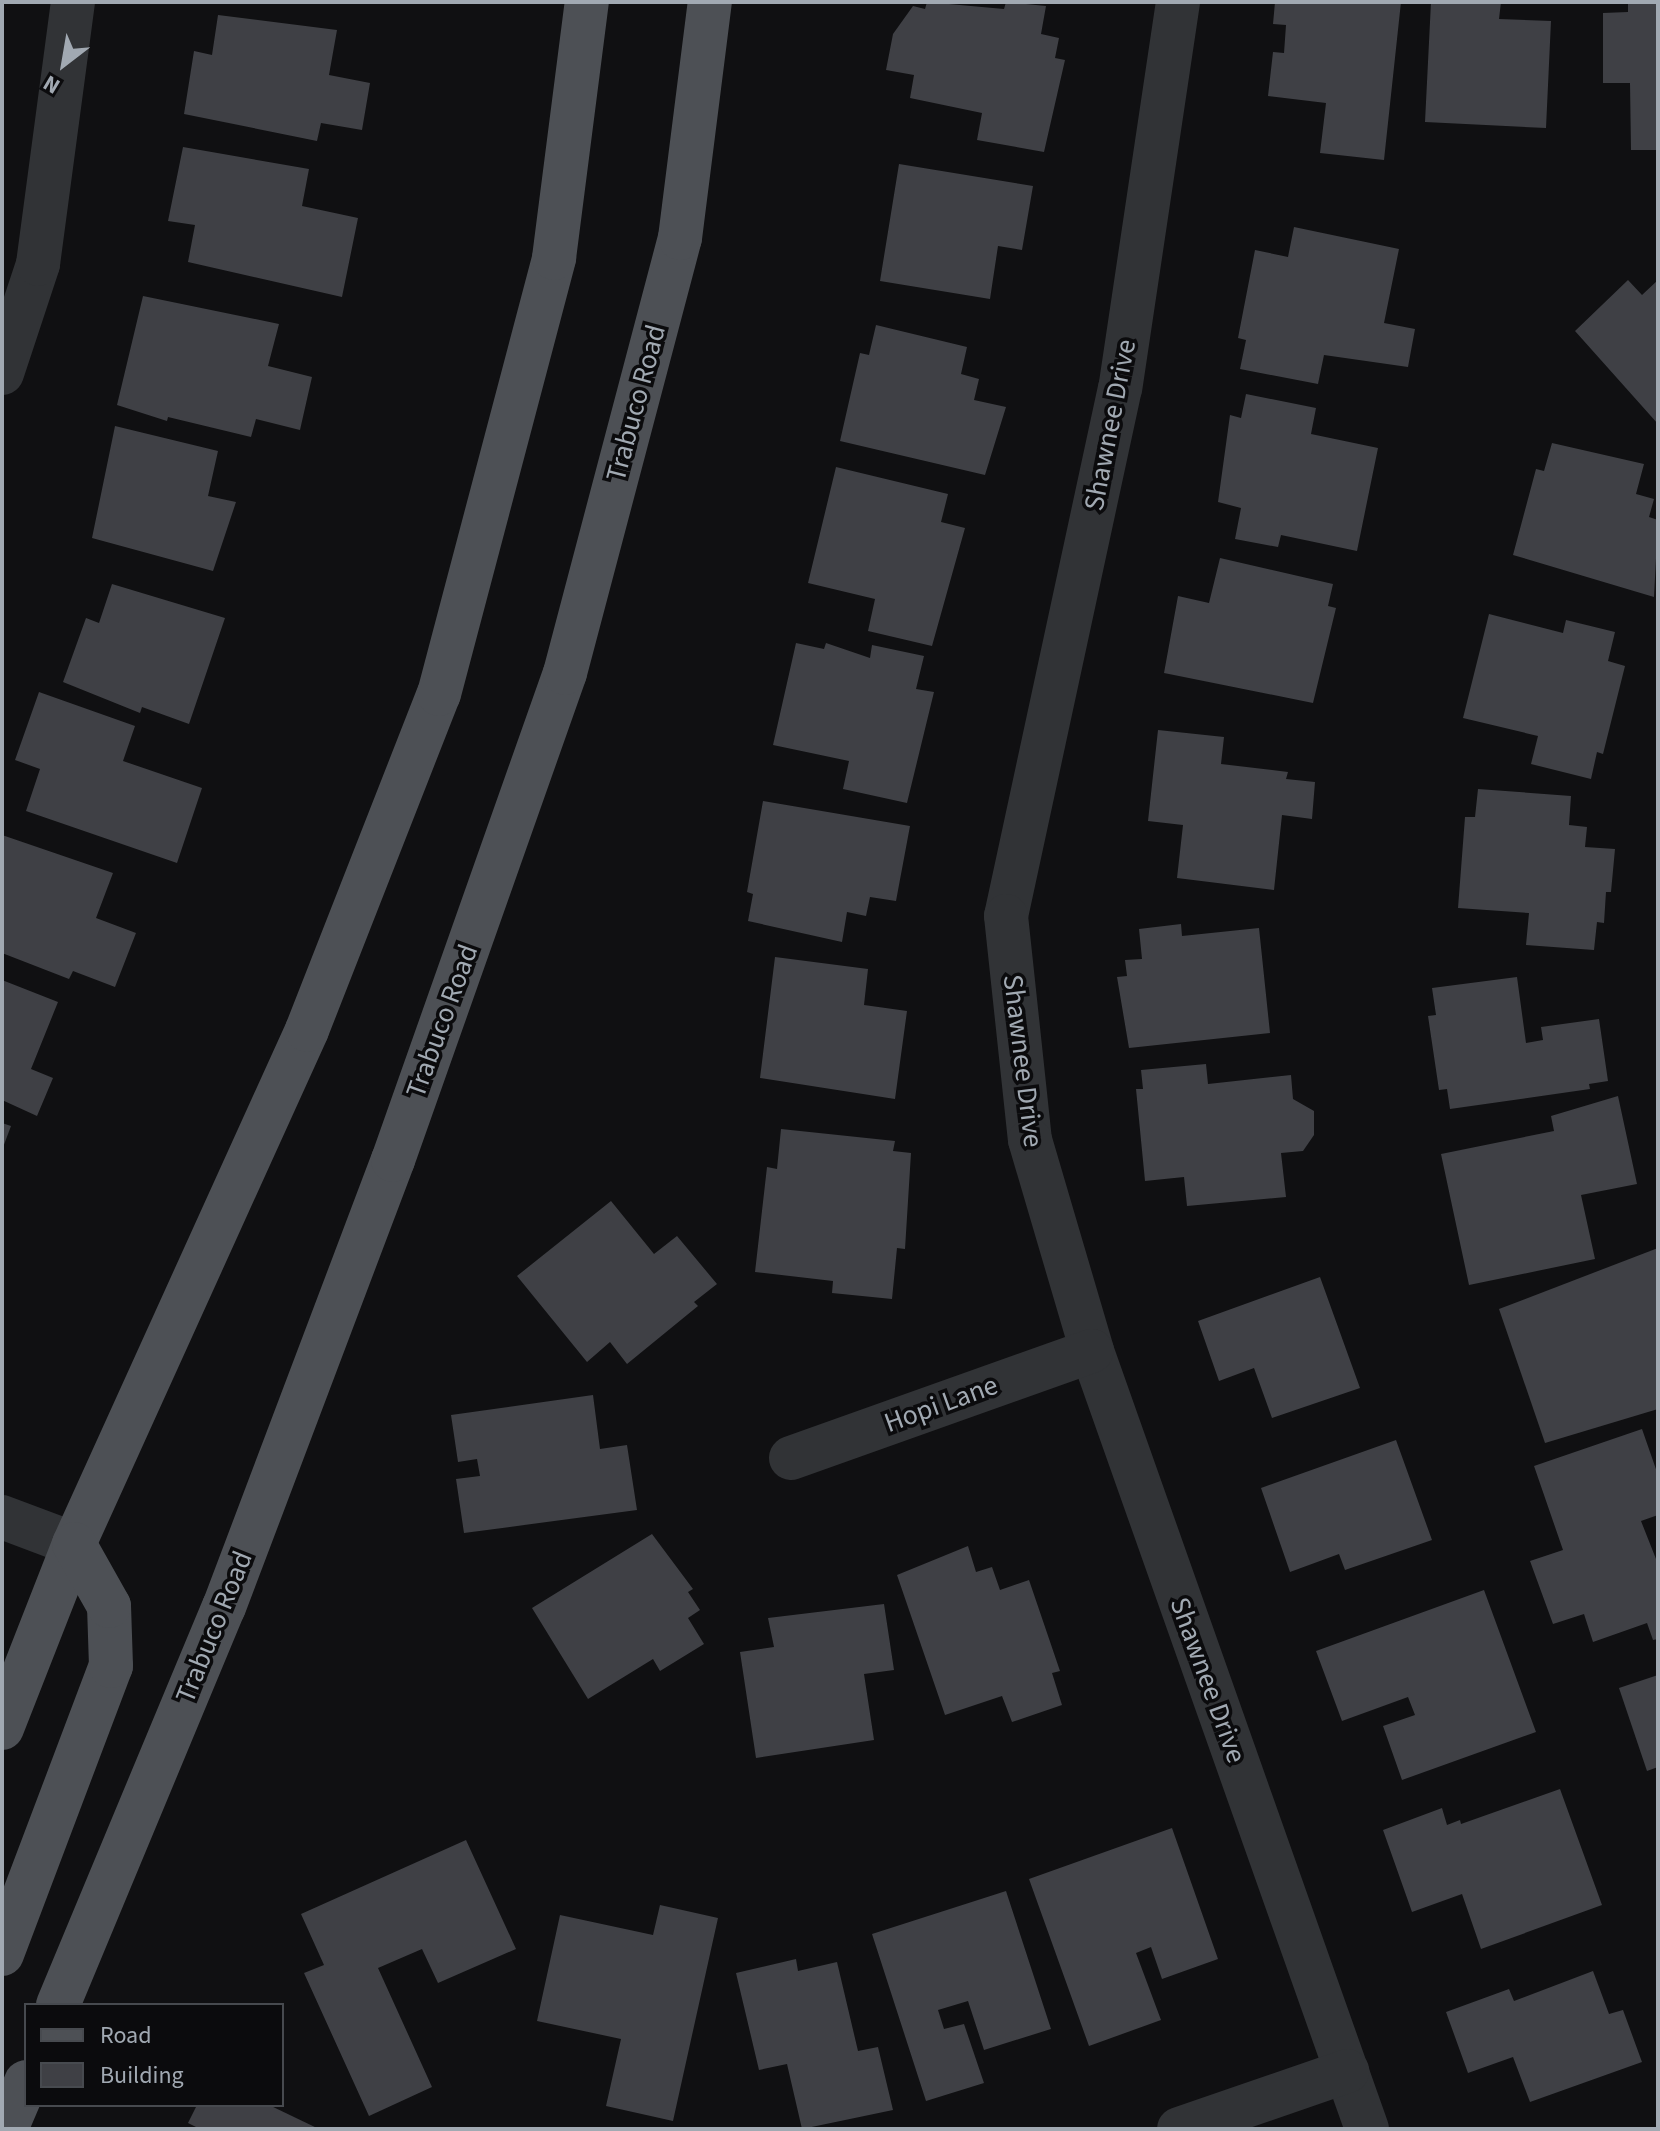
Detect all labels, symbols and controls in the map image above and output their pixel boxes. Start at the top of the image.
north arrow [24,24,104,104]
text: N [37,67,66,102]
street label: Trabuco Road [599,321,673,485]
street label: Shawnee Drive [1077,336,1143,514]
street label: Trabuco Road [399,940,485,1102]
street label: Shawnee Drive [996,973,1050,1149]
street label: Hopi Lane [880,1368,1002,1440]
street label: Trabuco Road [168,1546,260,1708]
street label: Shawnee Drive [1162,1593,1254,1767]
legend [24,2003,284,2107]
text: Road [100,2018,152,2053]
text: Building [100,2058,184,2093]

